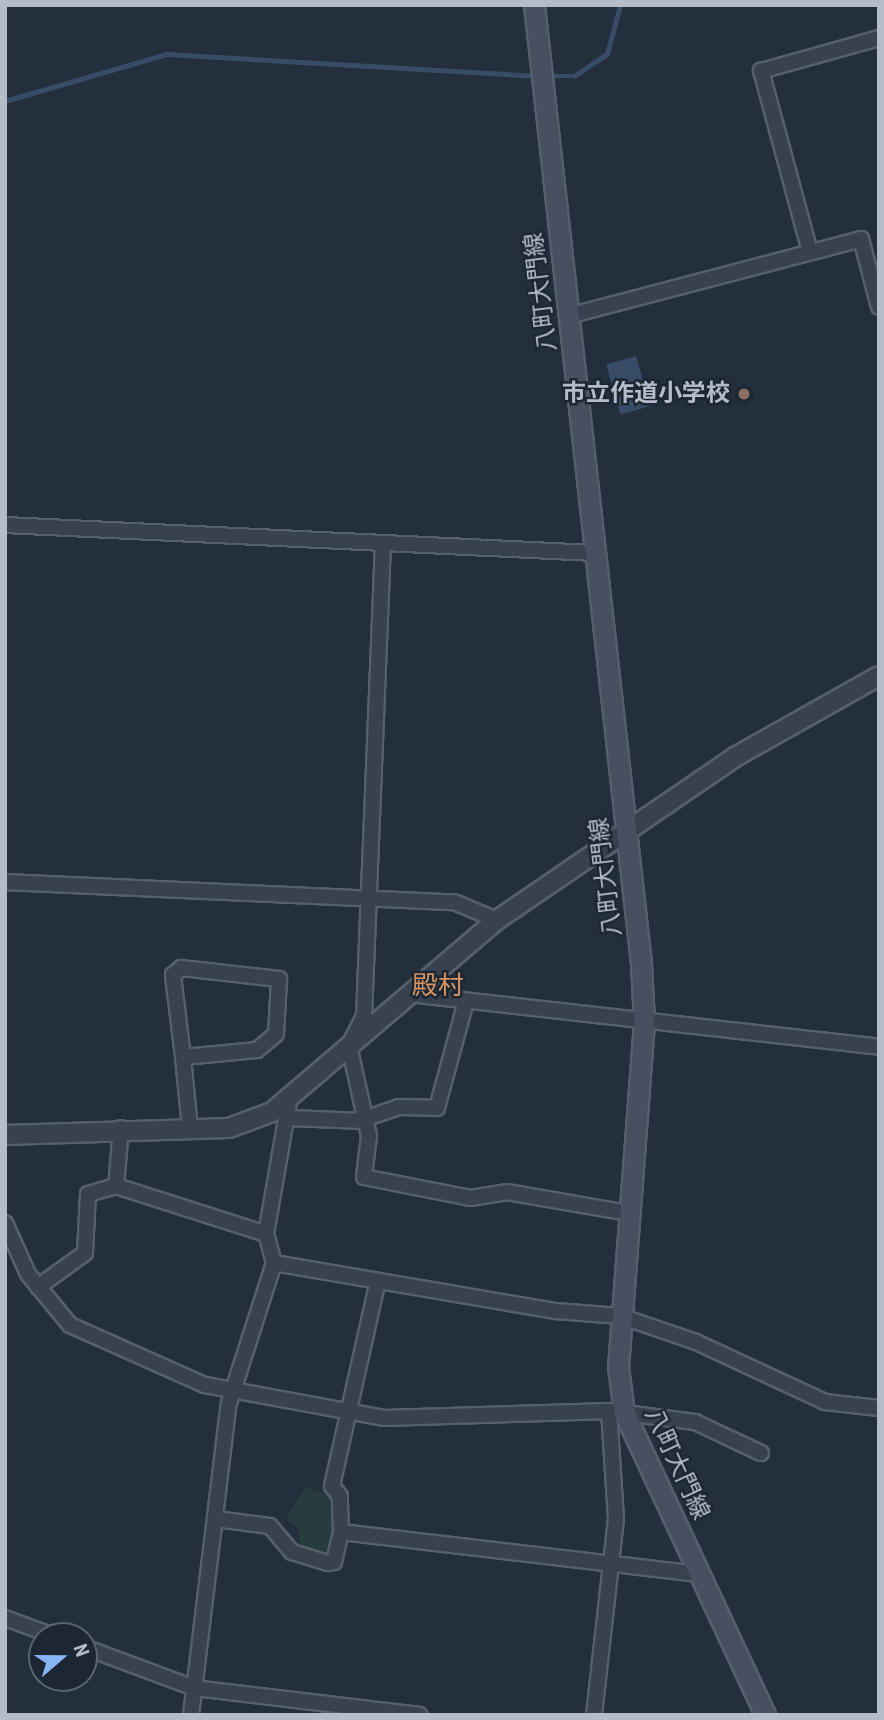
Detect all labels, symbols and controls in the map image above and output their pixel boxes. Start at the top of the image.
street label: 八町大門線 [519,231,563,353]
place label: 市立作道小学校 [562,380,730,408]
marker: 市立作道小学校 [736,386,752,402]
street label: 八町大門線 [584,816,628,938]
district label: 殿村 [412,970,464,1002]
street label: 八町大門線 [639,1404,715,1524]
north arrow [28,1622,98,1692]
text: N [69,1641,94,1660]

